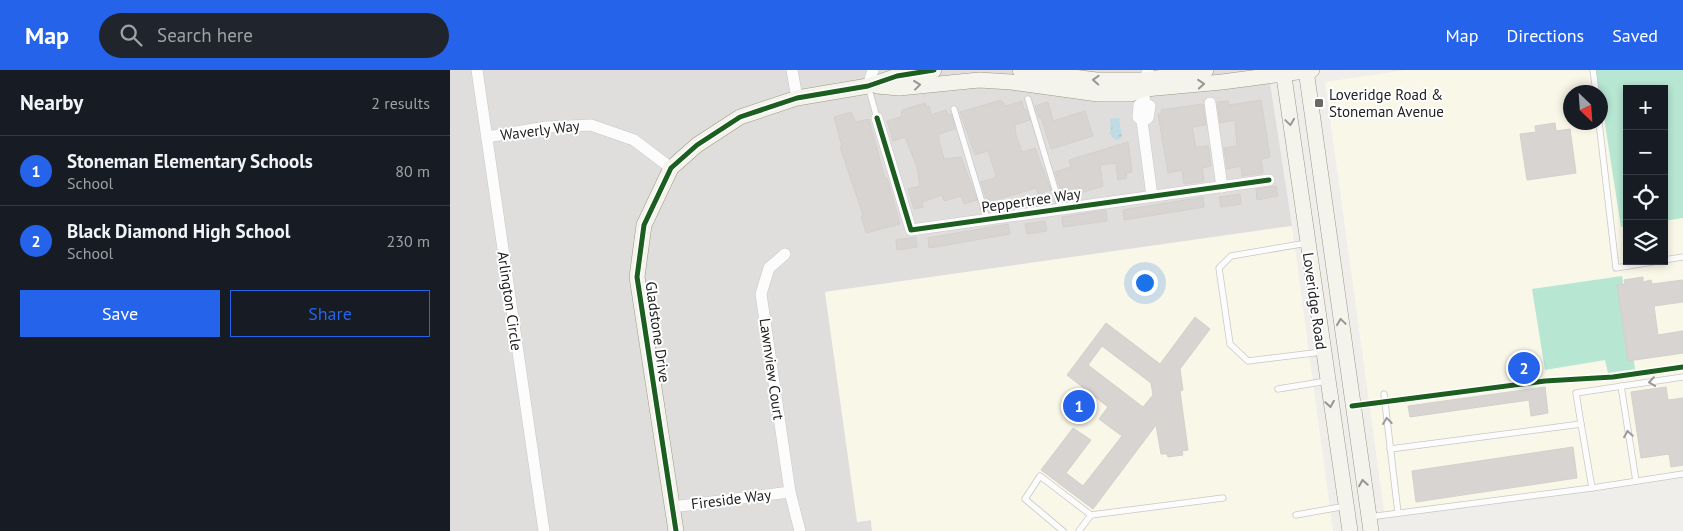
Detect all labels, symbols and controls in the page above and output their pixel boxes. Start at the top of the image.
search box [99,13,449,58]
text: Map [25,20,69,51]
icon: search [117,21,145,49]
text: Search here [157,23,253,47]
text: Map [1446,24,1478,47]
text: Directions [1506,24,1584,47]
text: Saved [1612,24,1658,47]
one-way arrow [1092,74,1100,85]
one-way arrow [1197,79,1205,90]
one-way arrow [913,80,921,91]
place label: Loveridge Road & Stoneman Avenue [1329,85,1444,121]
north arrow [1563,85,1608,130]
map controls [1623,85,1668,265]
button: + [1623,85,1668,130]
text: Nearby [20,89,83,116]
text: 2 results [371,93,430,113]
marker: Loveridge Road & Stoneman Avenue [1313,97,1325,109]
street label: Waverly Way [499,116,581,144]
one-way arrow [1284,118,1295,126]
button: − [1623,130,1668,175]
text: Stoneman Elementary Schools [67,149,313,173]
text: 1 [31,161,41,181]
text: 80 m [395,161,430,181]
text: School [67,173,113,193]
button: locate [1623,175,1668,220]
street label: Peppertree Way [980,184,1082,216]
text: Black Diamond High School [67,219,290,243]
button: layers [1623,220,1668,265]
text: 2 [31,231,41,251]
text: 230 m [387,231,430,251]
text: School [67,243,113,263]
street label: Arlington Circle [494,250,526,352]
street label: Loveridge Road [1299,251,1331,351]
your location [1132,270,1158,296]
street label: Gladstone Drive [642,280,674,384]
button: Save [20,290,220,337]
button: Share [230,290,430,337]
street label: Lawnview Court [755,317,789,421]
one-way arrow [1336,318,1347,326]
pin: 2 [1508,349,1540,387]
one-way arrow [1648,376,1656,387]
pin: 1 [1063,387,1095,425]
one-way arrow [1325,400,1335,408]
one-way arrow [1382,417,1393,425]
one-way arrow [1624,429,1634,438]
one-way arrow [1359,478,1369,487]
street label: Fireside Way [690,485,772,513]

